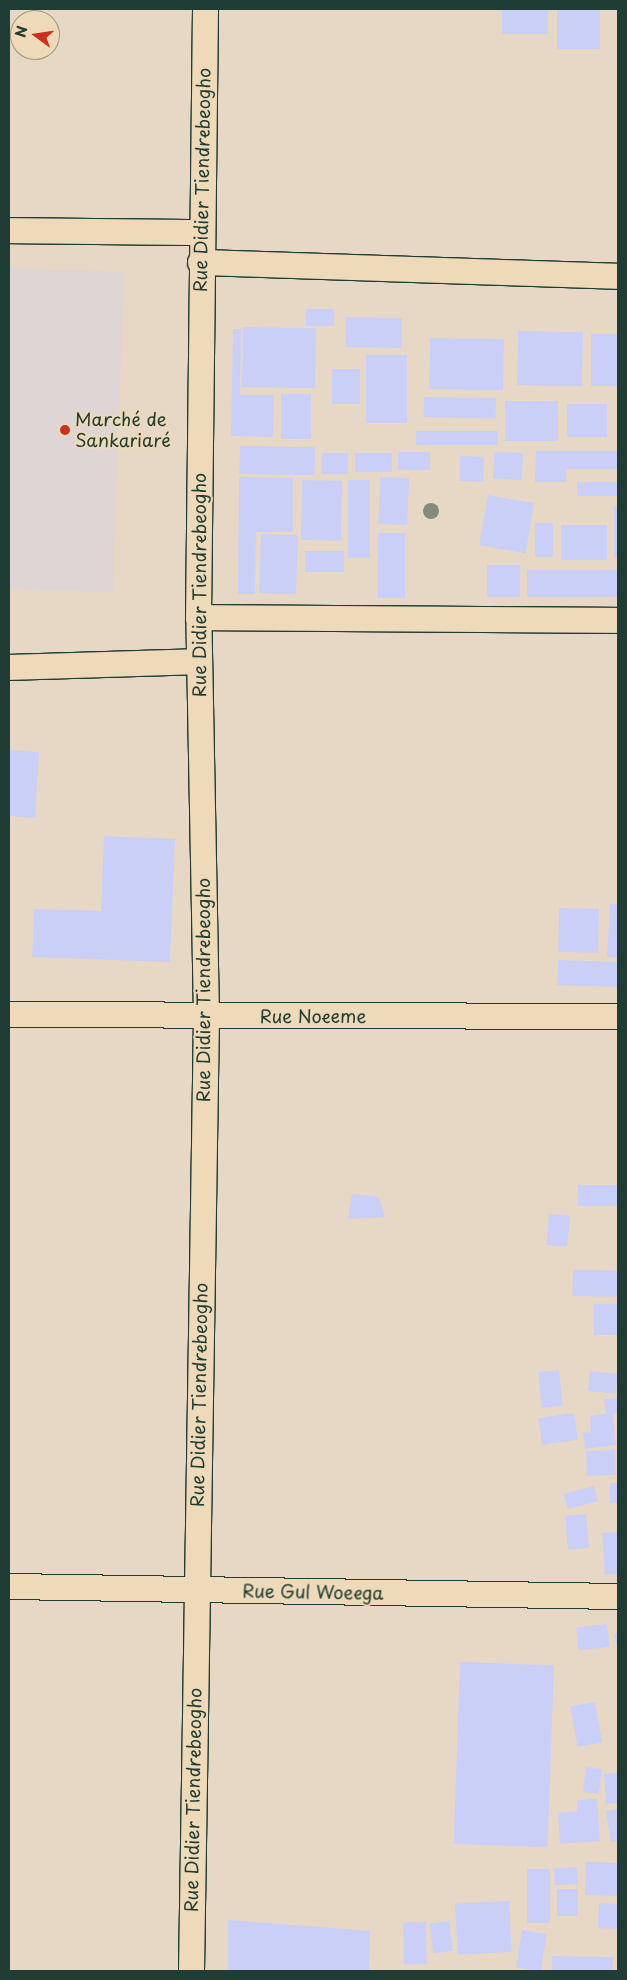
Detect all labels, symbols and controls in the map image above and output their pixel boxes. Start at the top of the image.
north arrow [10,10,60,60]
text: N [9,24,32,39]
street label: Rue Didier Tiendrebeogho [189,67,215,293]
place label: Marché de Sankariaré [75,409,171,452]
marker: Marché de Sankariaré [59,424,71,436]
street label: Rue Didier Tiendrebeogho [188,472,210,698]
street label: Rue Didier Tiendrebeogho [192,877,214,1103]
street label: Rue Noeeme [259,1005,367,1027]
street label: Rue Didier Tiendrebeogho [186,1282,212,1508]
street label: Rue Gul Woeega [241,1580,385,1604]
street label: Rue Didier Tiendrebeogho [180,1687,206,1913]

